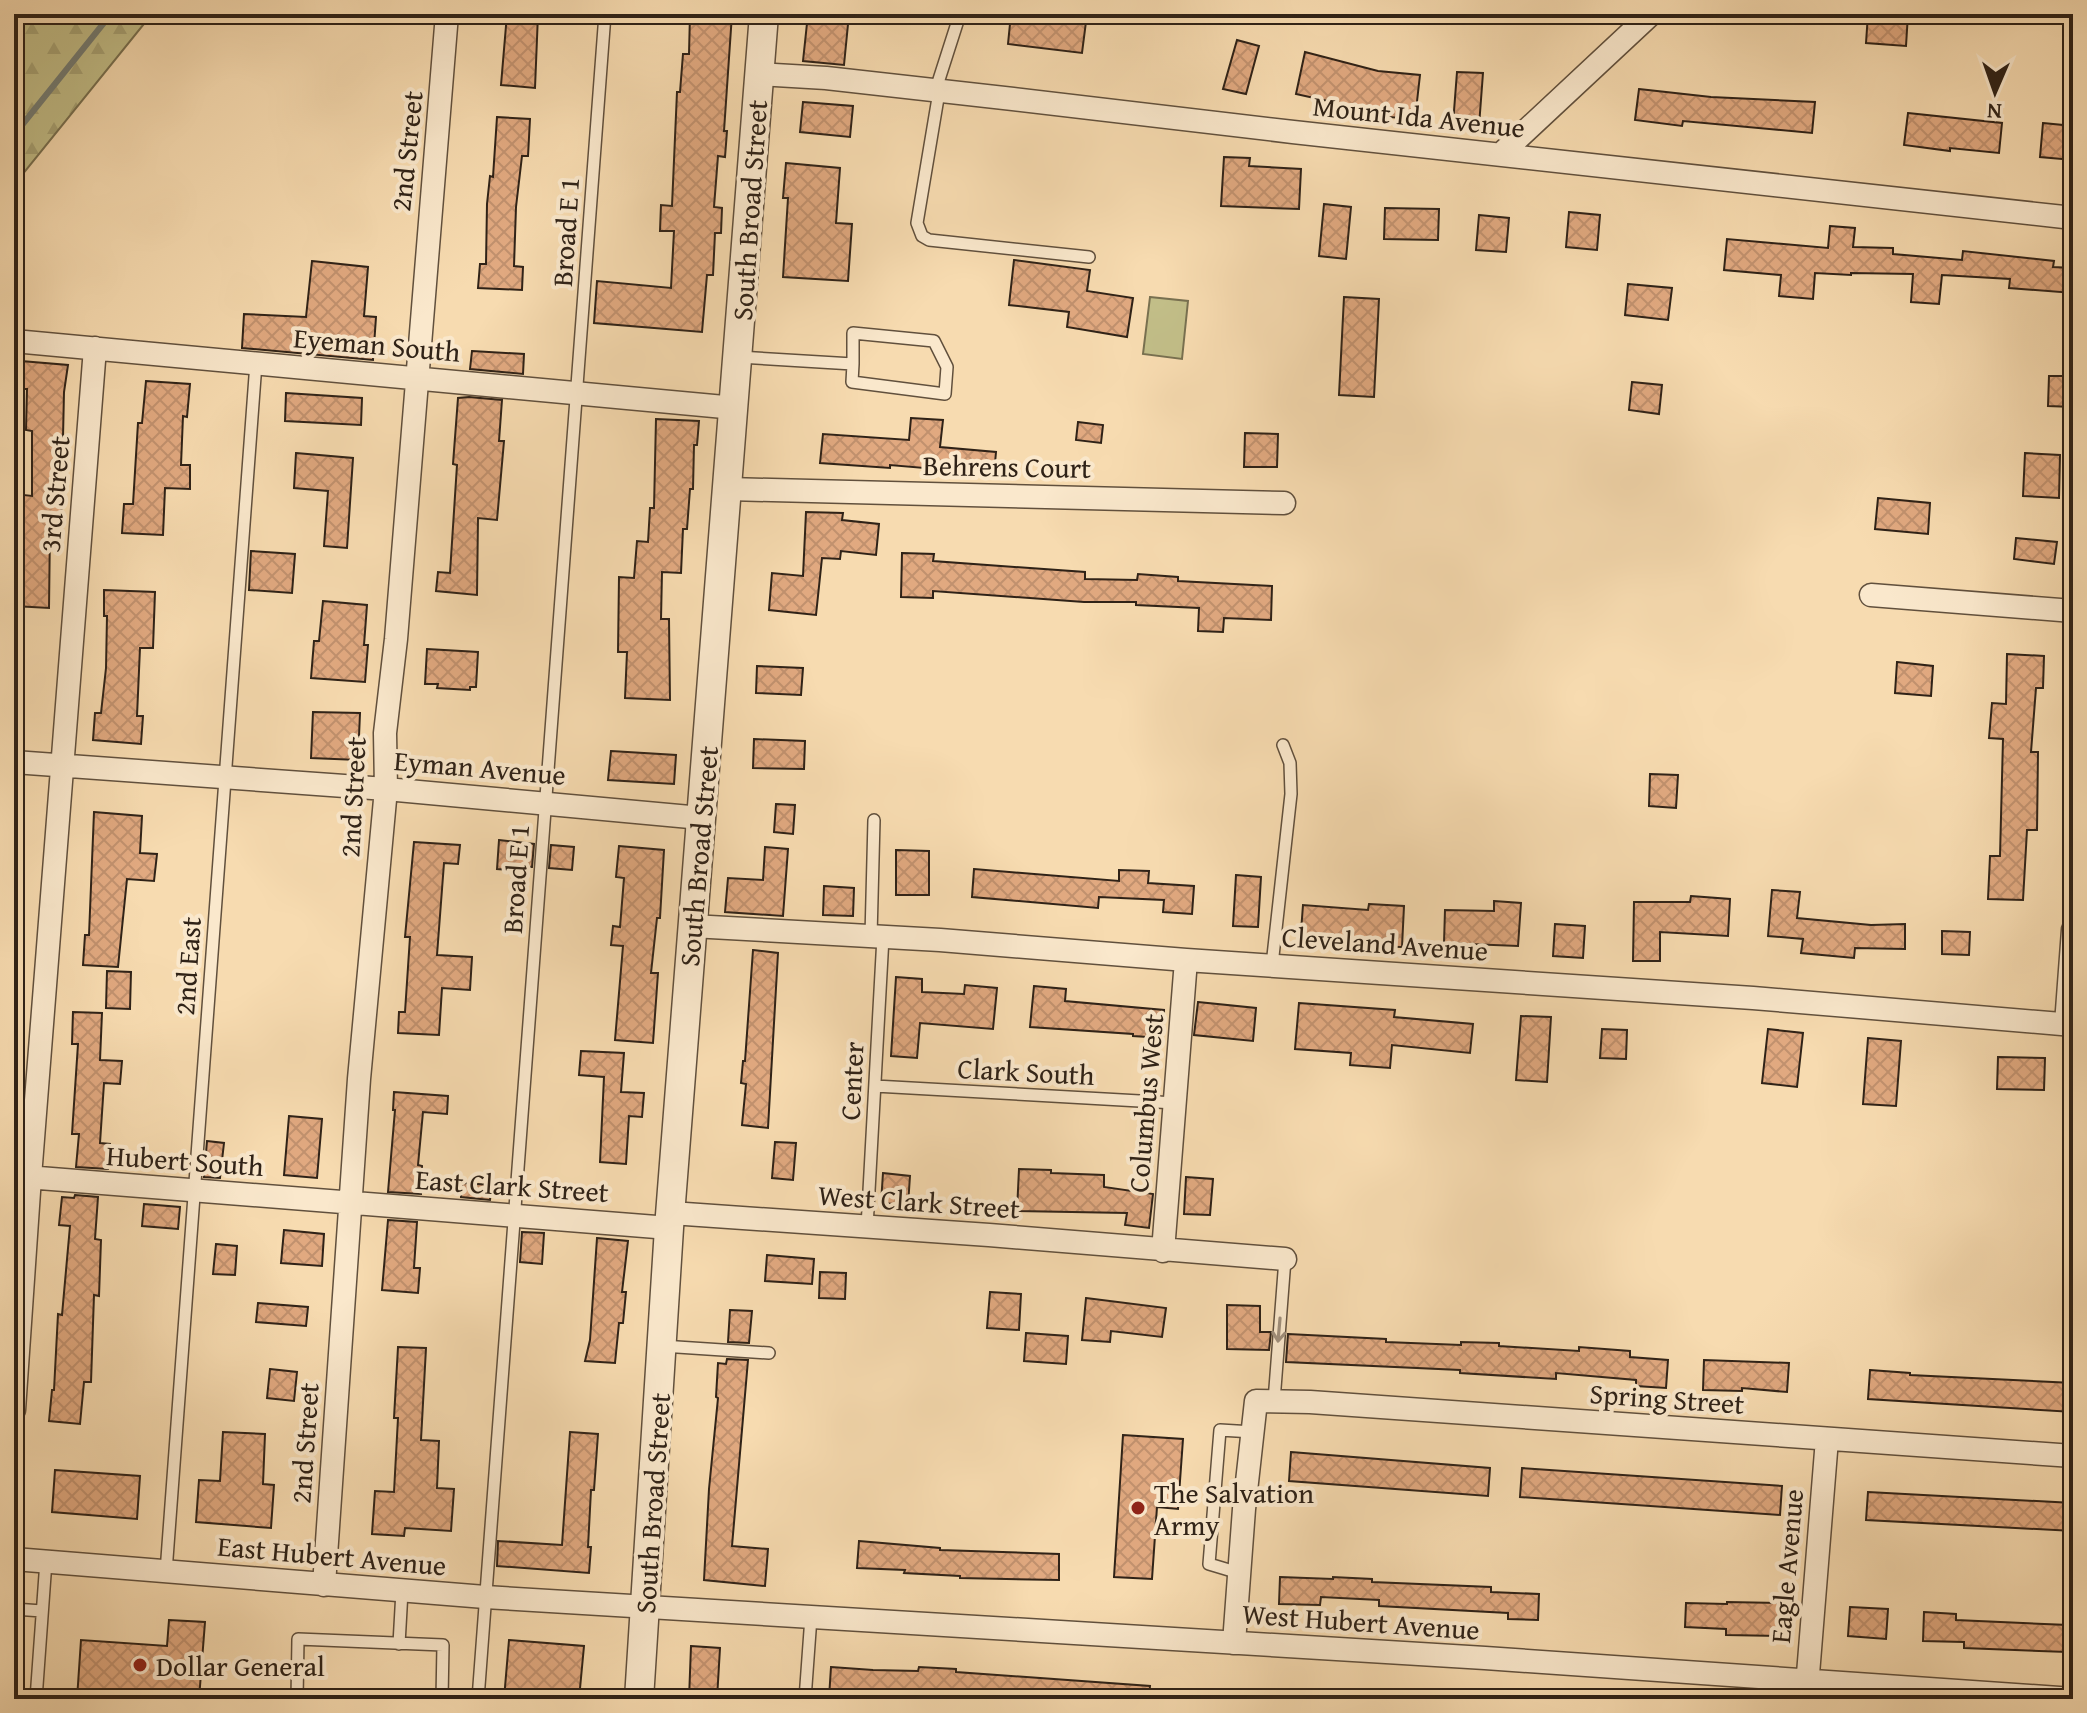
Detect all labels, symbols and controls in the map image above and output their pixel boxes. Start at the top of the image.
north arrow [1955,52,2035,132]
street label: Mount Ida Avenue [1311,84,1527,148]
street label: 2nd Street [379,89,433,213]
text: N [1986,96,2002,128]
street label: South Broad Street [721,98,777,322]
street label: Broad E 1 [541,176,589,288]
street label: Eyeman South [292,316,462,372]
street label: 3rd Street [28,434,80,554]
street label: Behrens Court [923,444,1091,488]
street label: 2nd Street [328,735,376,859]
street label: Eyman Avenue [392,739,568,795]
street label: South Broad Street [668,744,728,968]
street label: Broad E 1 [491,823,539,935]
street label: 2nd East [163,915,211,1017]
street label: Cleveland Avenue [1281,915,1489,971]
street label: Columbus West [1117,1012,1173,1194]
street label: Center [828,1040,874,1121]
street label: Clark South [957,1047,1096,1095]
street label: Hubert South [105,1134,265,1186]
street label: East Clark Street [414,1158,610,1212]
street label: West Clark Street [817,1174,1021,1229]
one-way arrow [1271,1316,1286,1343]
street label: Spring Street [1588,1372,1746,1424]
street label: 2nd Street [279,1381,329,1505]
street label: South Broad Street [624,1391,680,1615]
place label: The Salvation Army [1154,1472,1314,1545]
street label: Eagle Avenue [1759,1487,1813,1645]
marker: The Salvation Army [1129,1499,1147,1517]
street label: East Hubert Avenue [216,1525,448,1585]
street label: West Hubert Avenue [1241,1592,1481,1650]
place label: Dollar General [156,1645,325,1686]
marker: Dollar General [131,1656,149,1674]

